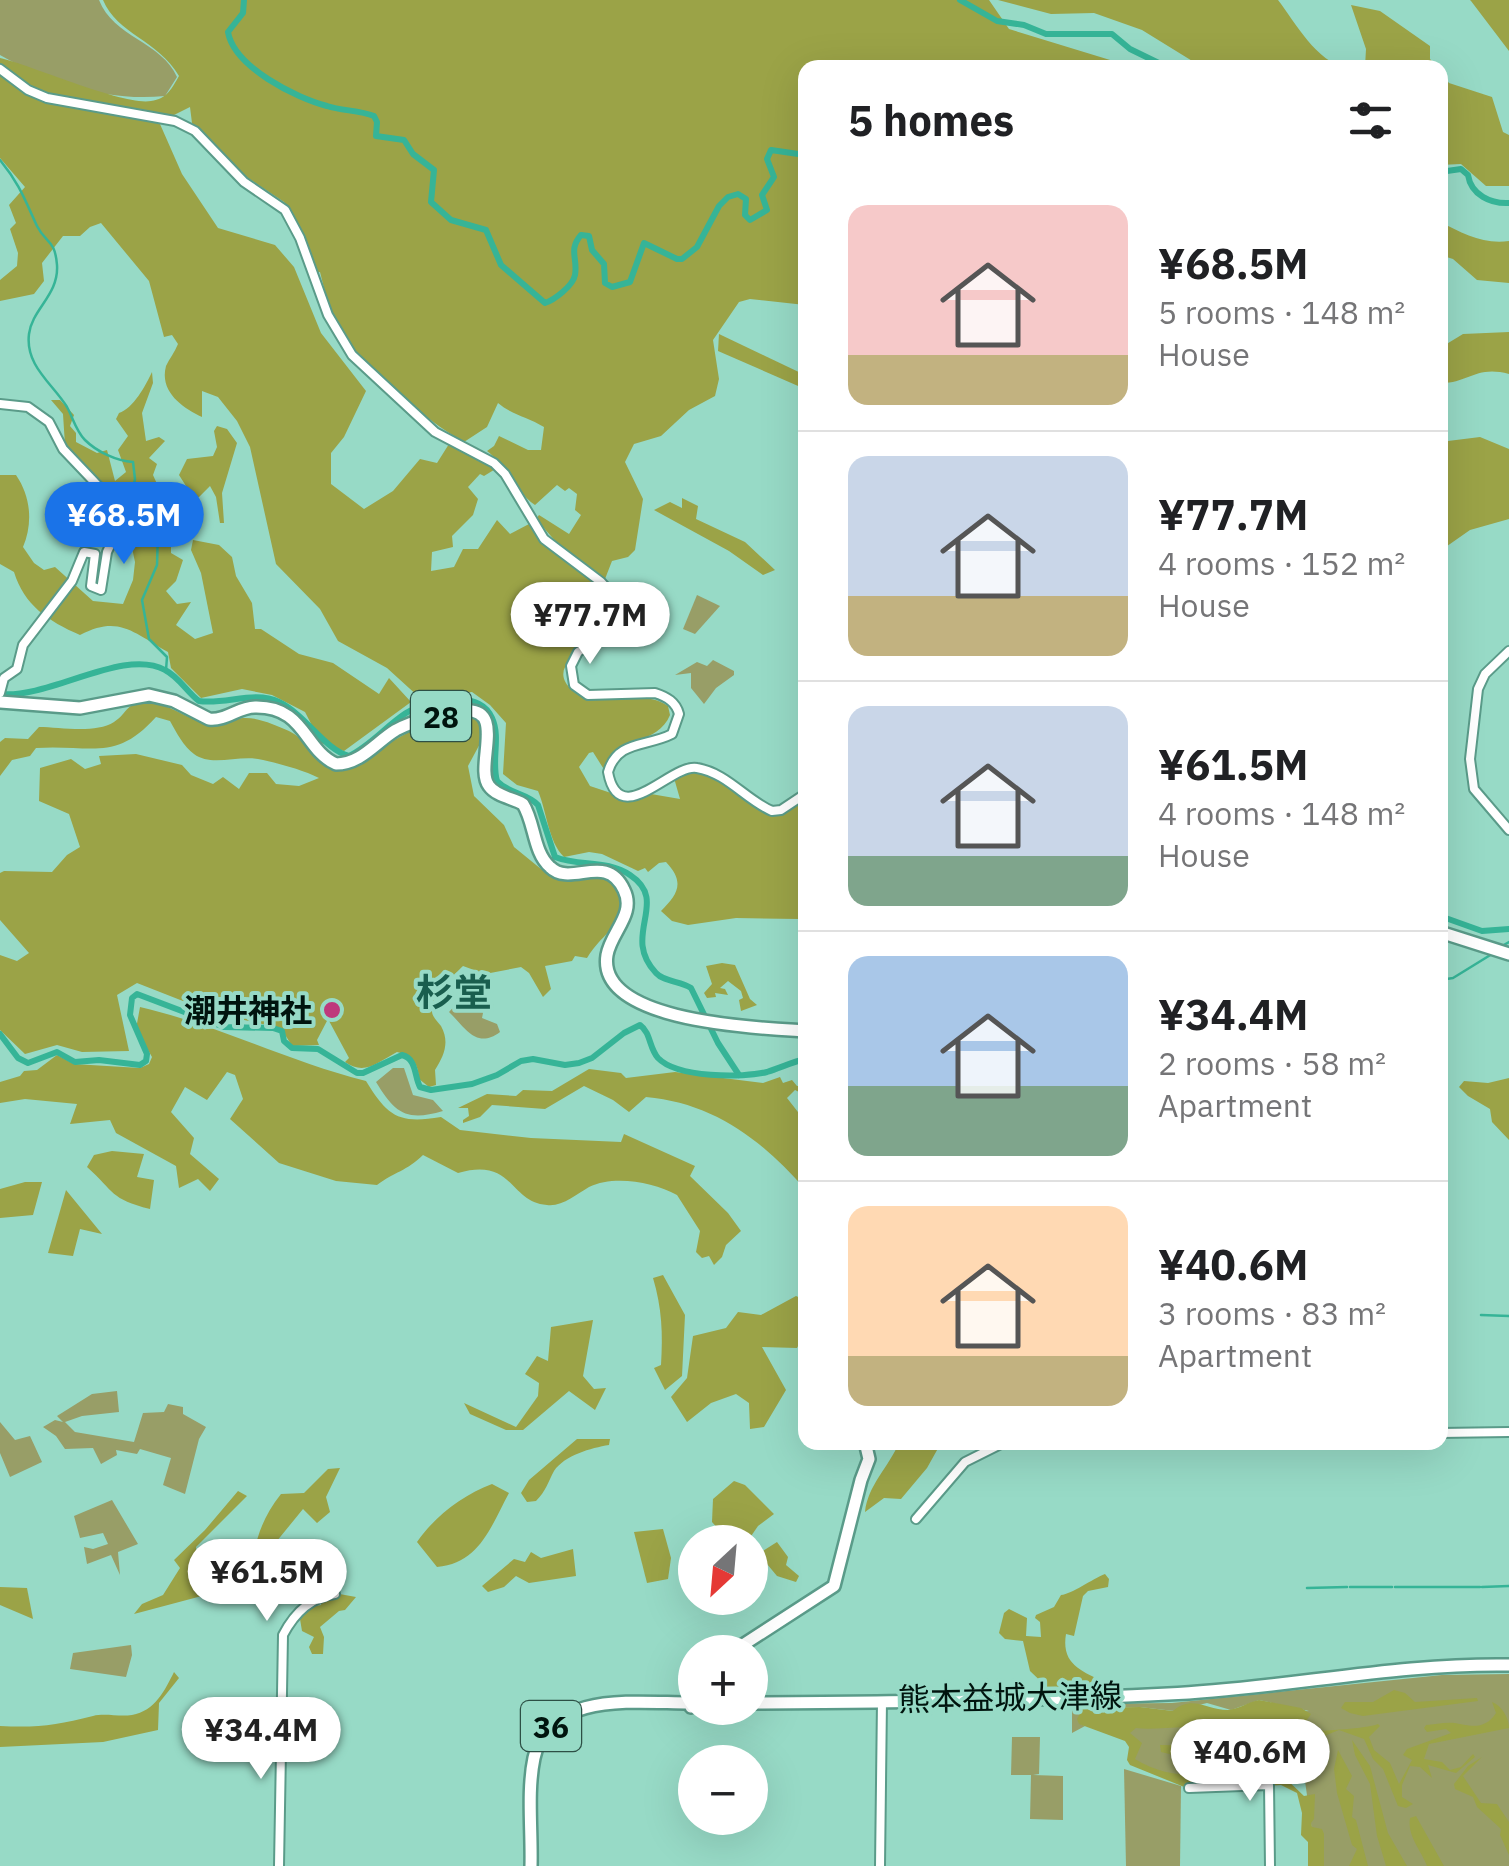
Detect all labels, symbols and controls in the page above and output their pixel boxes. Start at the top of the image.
text: 5 homes [848,93,1014,148]
icon: filters [1343,93,1398,148]
text: ¥68.5M [1158,236,1308,291]
icon: home [928,245,1048,365]
text: 5 rooms · 148 m² [1158,291,1405,333]
text: House [1158,333,1250,375]
pin: ¥68.5M [43,482,205,567]
text: ¥77.7M [1158,487,1308,542]
text: ¥68.5M [67,493,181,535]
icon: home [928,496,1048,616]
text: 4 rooms · 152 m² [1158,542,1405,584]
pin: ¥77.7M [509,582,671,667]
text: House [1158,584,1250,626]
text: ¥77.7M [533,593,647,635]
road number: 28 [411,691,471,741]
text: ¥61.5M [1158,737,1308,792]
icon: home [928,746,1048,866]
text: 4 rooms · 148 m² [1158,792,1405,834]
text: House [1158,834,1250,876]
district label: 杉堂 [416,967,492,1016]
text: ¥34.4M [1158,987,1308,1042]
place label: 潮井神社 [184,989,312,1031]
icon: home [928,996,1048,1116]
marker: 潮井神社 [321,999,343,1021]
text: 2 rooms · 58 m² [1158,1042,1386,1084]
text: Apartment [1158,1084,1312,1126]
text: ¥40.6M [1158,1237,1308,1292]
icon: home [928,1246,1048,1366]
text: 3 rooms · 83 m² [1158,1292,1386,1334]
text: Apartment [1158,1334,1312,1376]
north arrow [678,1525,768,1615]
map controls [678,1525,768,1835]
pin: ¥61.5M [186,1539,348,1624]
text: ¥61.5M [210,1550,324,1592]
button: + [678,1635,768,1725]
street label: 熊本益城大津線 [898,1674,1122,1720]
pin: ¥34.4M [180,1697,342,1782]
road number: 36 [521,1701,581,1751]
text: ¥34.4M [204,1708,318,1750]
pin: ¥40.6M [1169,1719,1331,1804]
text: ¥40.6M [1193,1730,1307,1772]
button: − [678,1745,768,1835]

